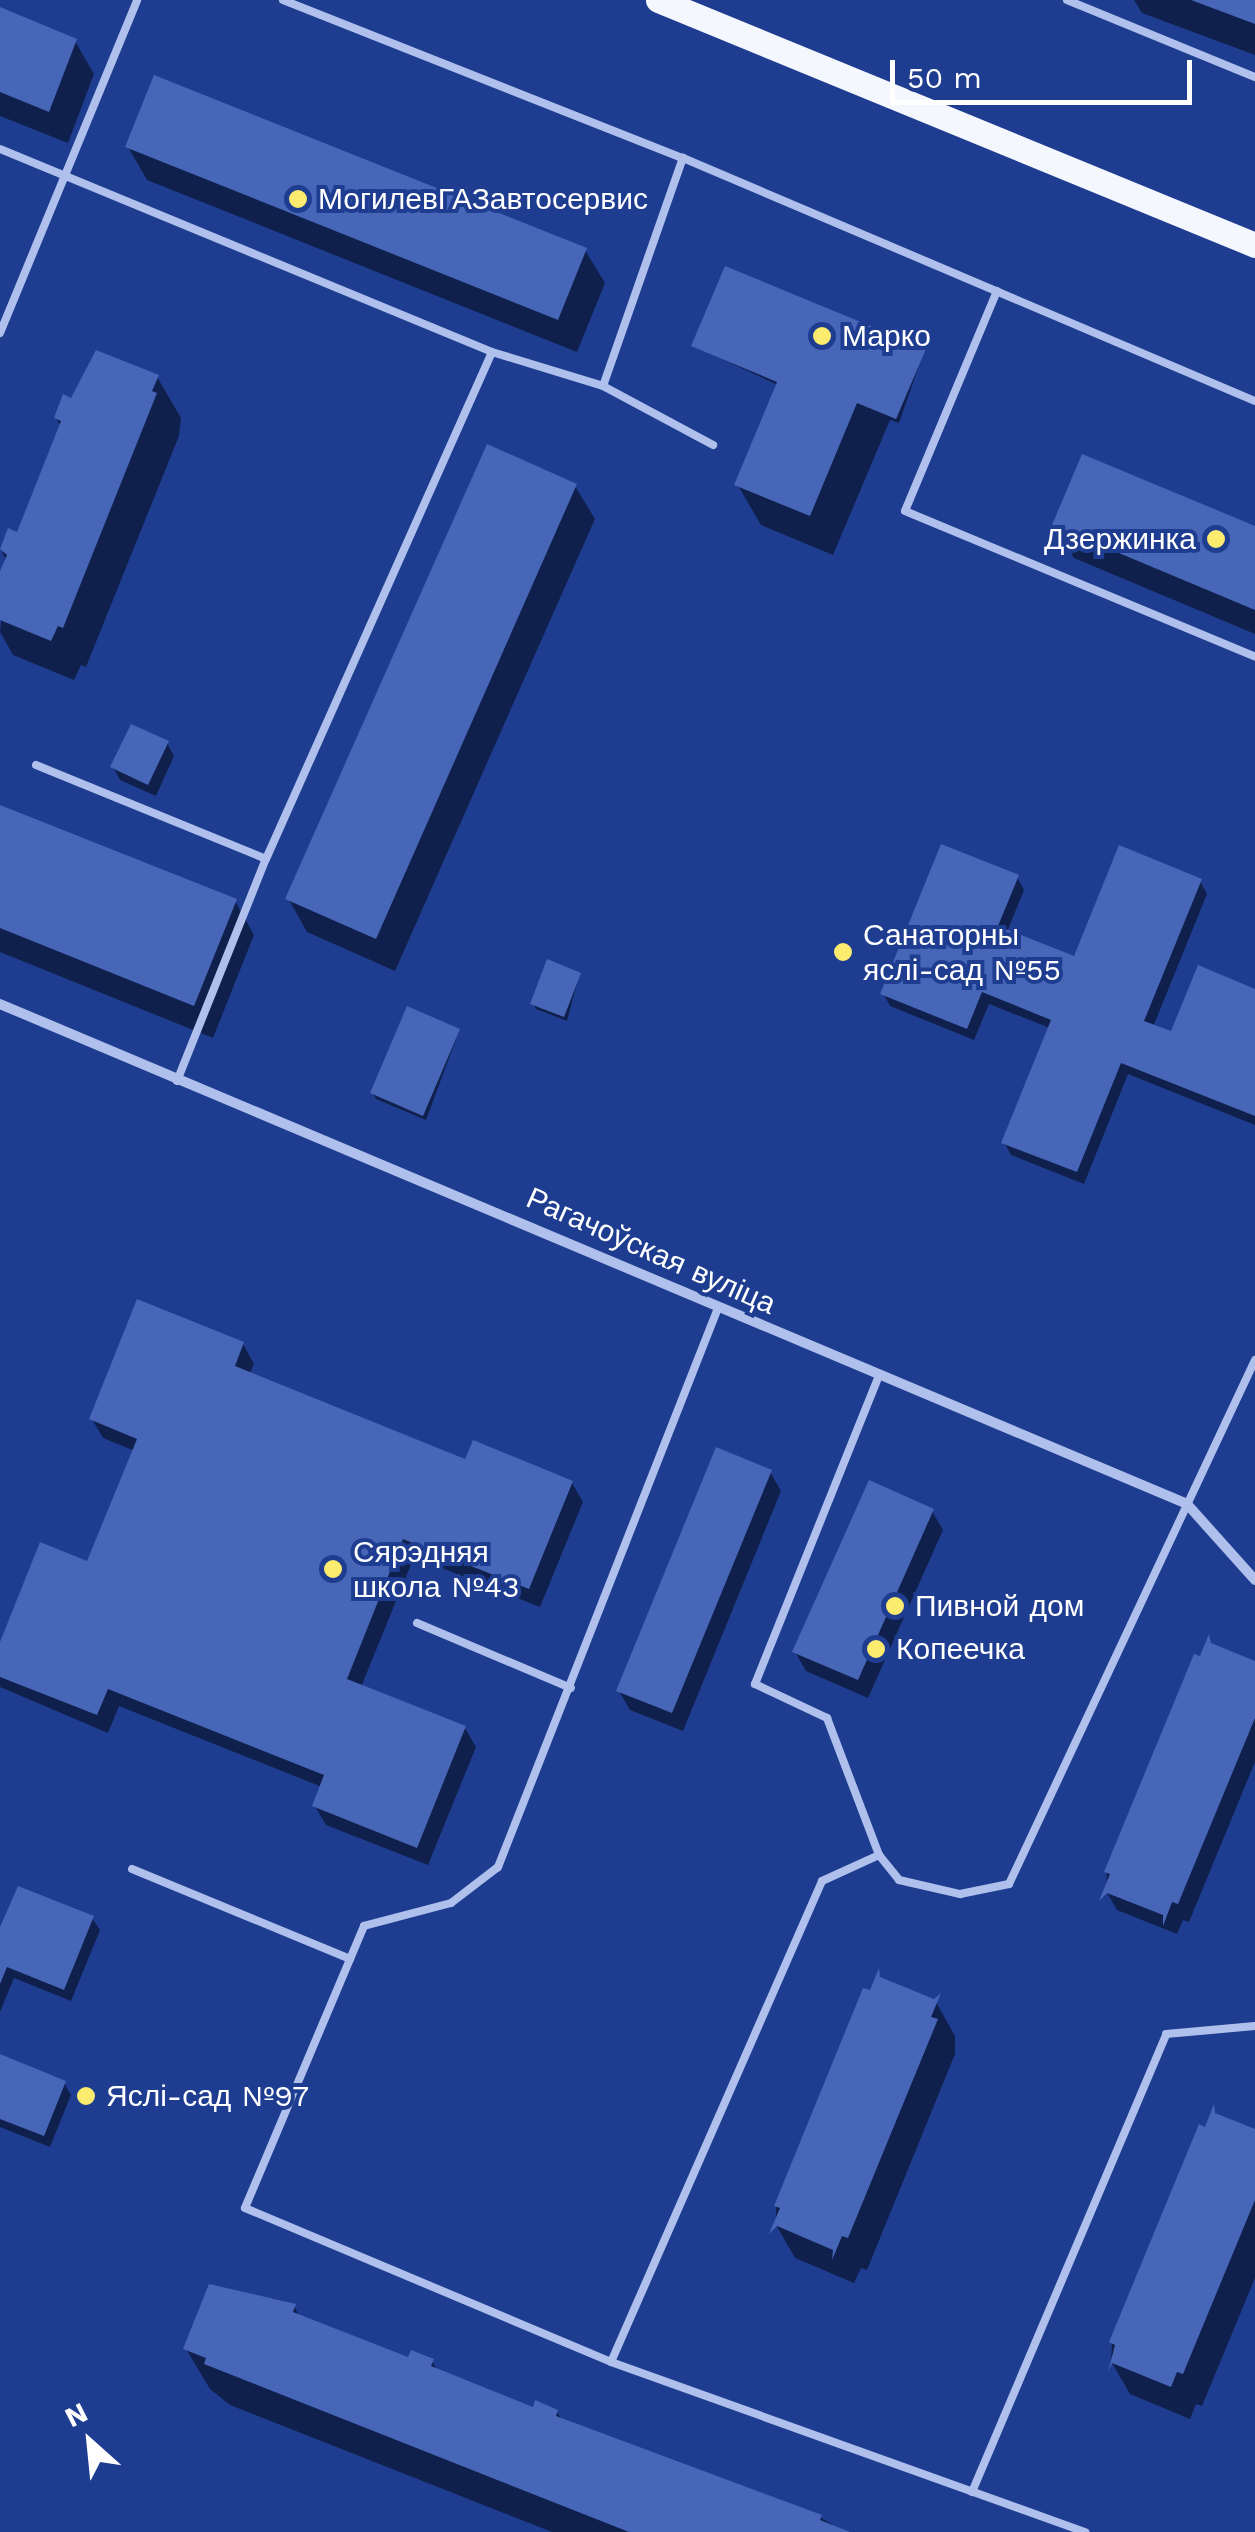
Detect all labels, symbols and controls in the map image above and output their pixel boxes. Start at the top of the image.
scale bar [895,40,1198,102]
text: 50 m [907,60,982,95]
place label: МогилевГАЗавтосервис [318,181,648,217]
marker: МогилевГАЗавтосервис [287,188,309,210]
place label: Марко [842,318,931,354]
marker: Марко [811,325,833,347]
place label: Дзержинка [1044,521,1196,557]
marker: Дзержинка [1205,528,1227,550]
place label: Санаторны яслі-сад №55 [863,917,1061,988]
marker: Санаторны яслі-сад №55 [832,941,854,963]
street label: Рагачоўская вуліца [521,1180,781,1322]
place label: Сярэдняя школа №43 [353,1534,520,1604]
marker: Сярэдняя школа №43 [322,1558,344,1580]
place label: Пивной дом [915,1588,1084,1624]
marker: Пивной дом [884,1595,906,1617]
place label: Копеечка [896,1631,1025,1667]
marker: Копеечка [865,1638,887,1660]
place label: Яслі-сад №97 [106,2078,309,2114]
marker: Яслі-сад №97 [75,2085,97,2107]
north arrow [40,2392,140,2492]
text: N [59,2395,93,2434]

